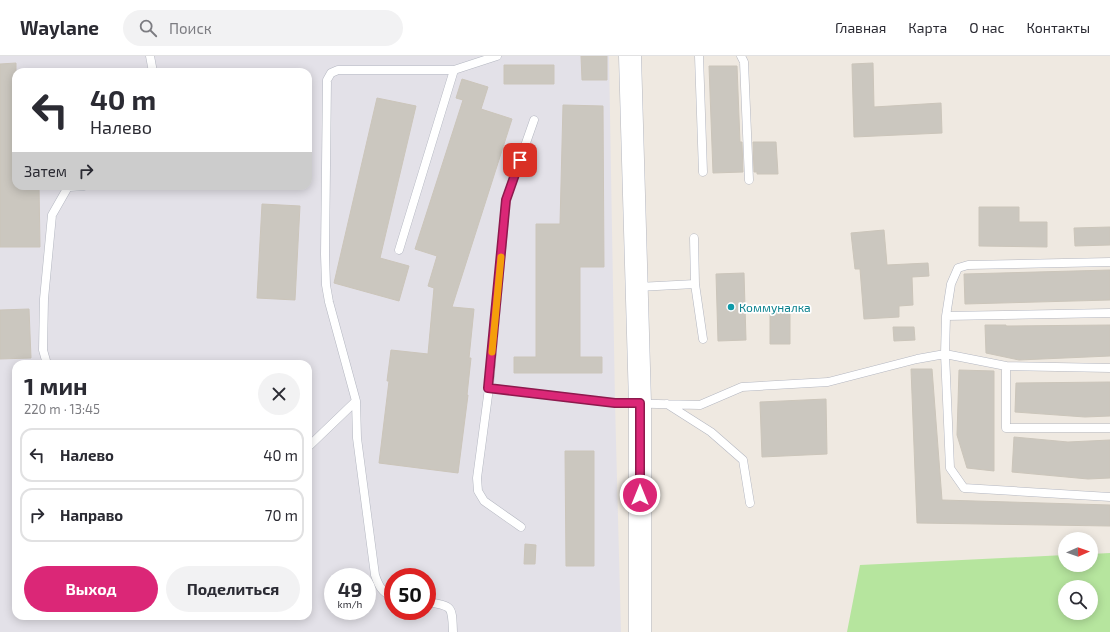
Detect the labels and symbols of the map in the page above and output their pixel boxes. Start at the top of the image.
pin [503,143,537,177]
place label: Коммуналка [739,300,811,315]
marker: Коммуналка [726,302,736,312]
position arrow [619,474,661,516]
north arrow [1058,532,1098,572]
speed limit sign: 50 [384,568,436,620]

